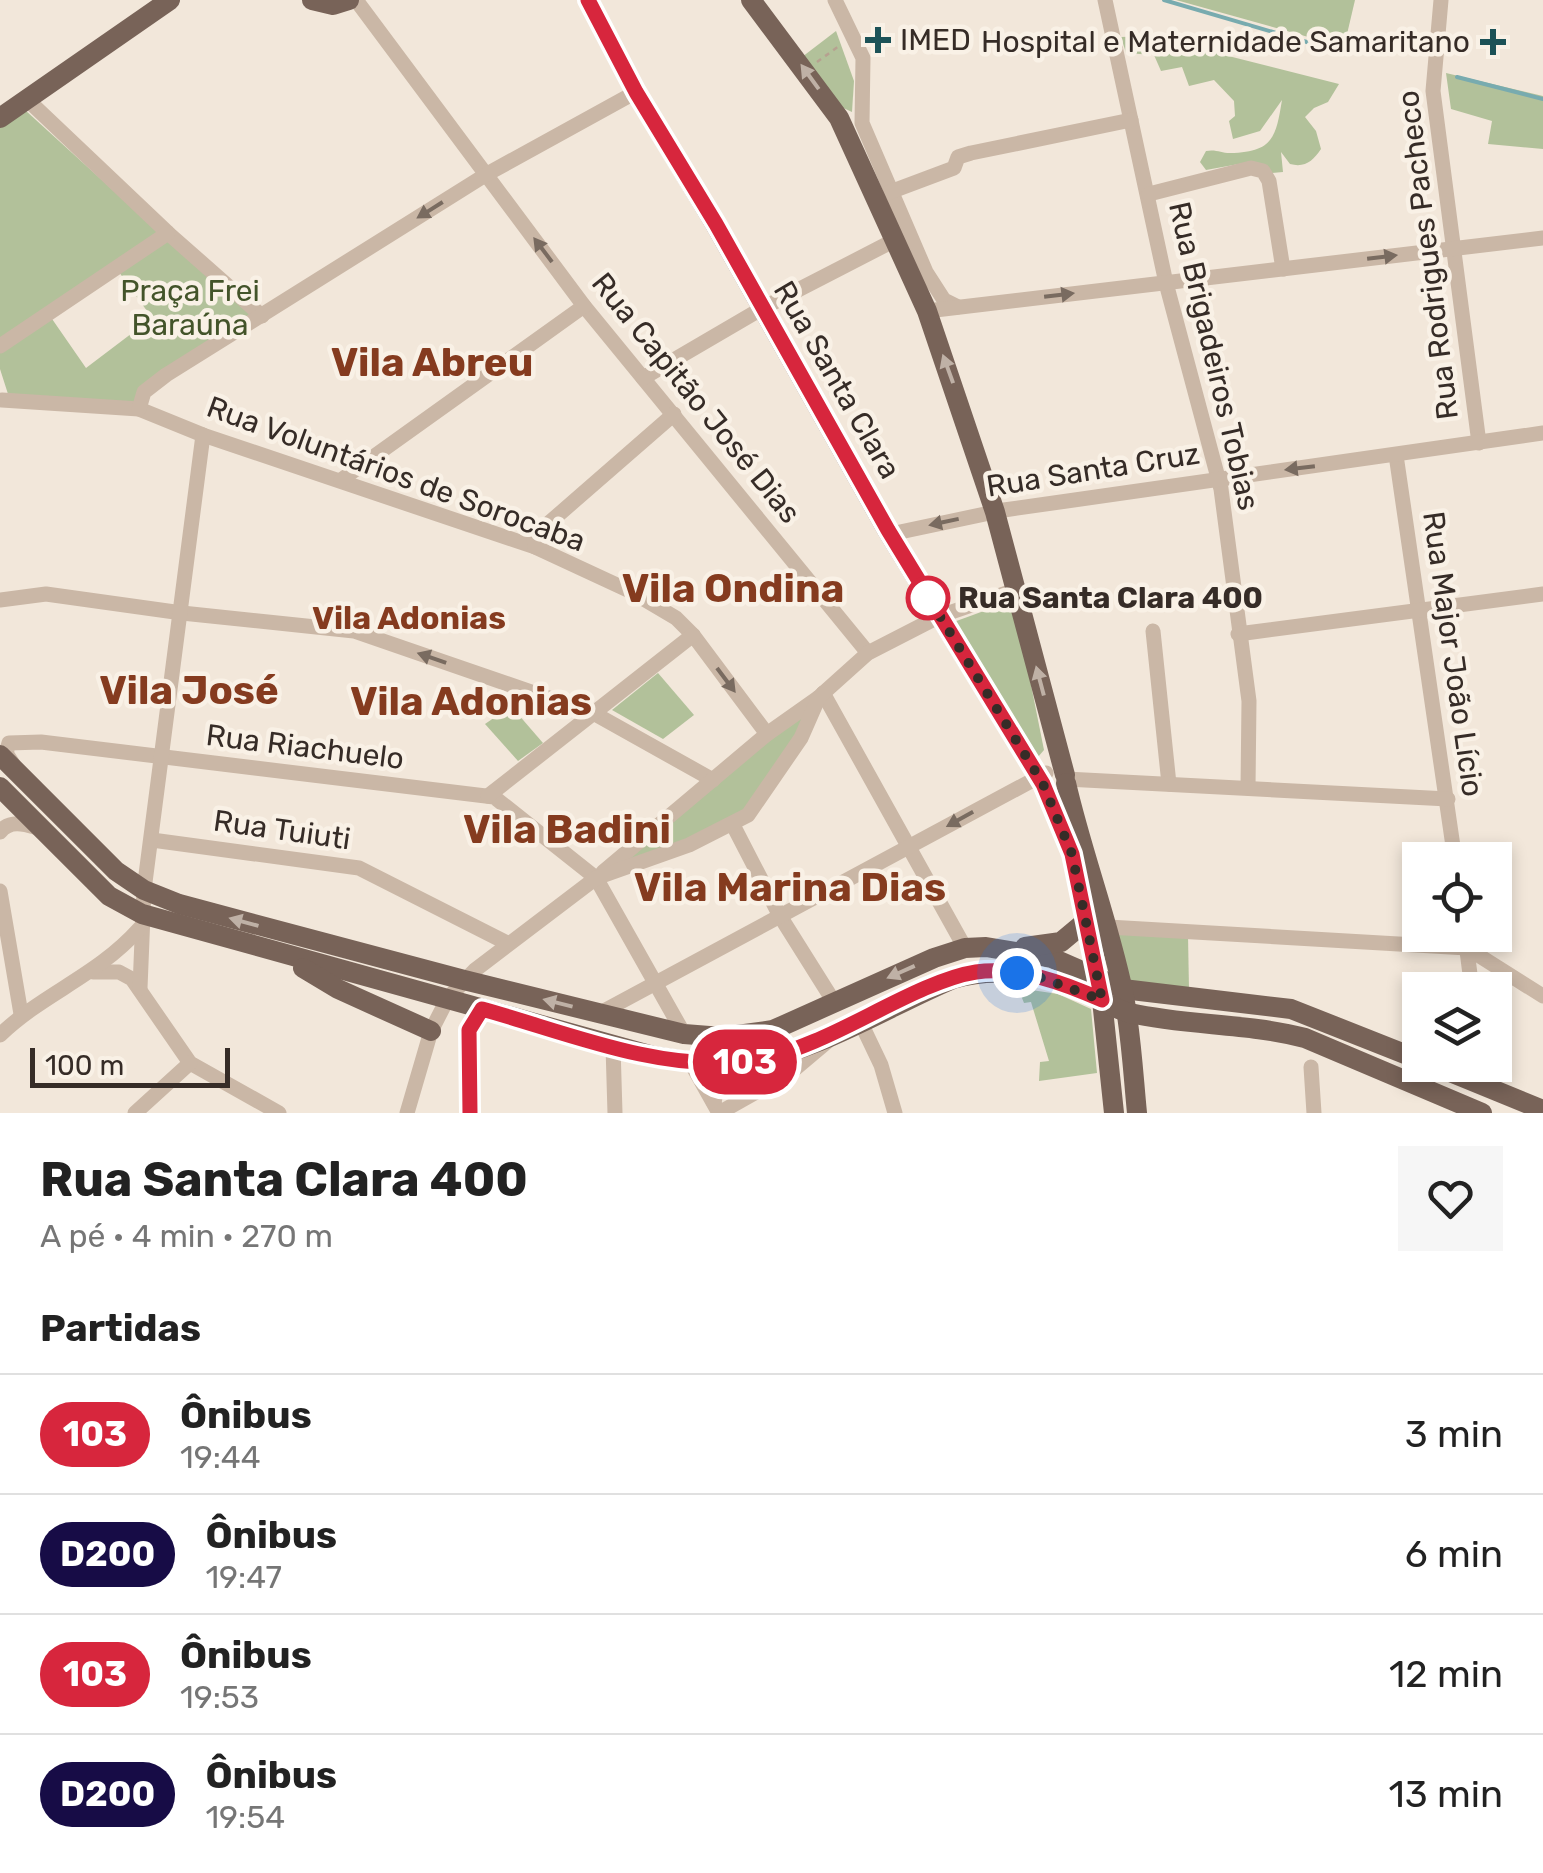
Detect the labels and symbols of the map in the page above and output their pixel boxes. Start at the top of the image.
place label: IMED [900,22,971,58]
place label: Hospital e Maternidade Samaritano [981,24,1470,60]
marker: IMED [865,27,891,53]
marker: Hospital e Maternidade Samaritano [1480,29,1506,55]
one-way arrow [800,63,820,90]
street label: Rua Rodrigues Pacheco [1390,88,1466,422]
street label: Rua Brigadeiros Tobias [1161,198,1267,514]
one-way arrow [416,200,443,218]
one-way arrow [534,237,553,263]
one-way arrow [1366,249,1398,265]
street label: Rua Capitão José Dias [584,266,808,530]
park label: Praça Frei Baraúna [120,273,260,343]
street label: Rua Santa Clara [766,275,908,485]
one-way arrow [1043,287,1075,303]
district label: Vila Abreu [331,339,533,386]
one-way arrow [940,354,955,384]
street label: Rua Voluntários de Sorocaba [202,389,590,559]
street label: Rua Santa Cruz [984,435,1202,505]
one-way arrow [1283,460,1315,476]
street label: Rua Major João Lício [1415,509,1491,799]
one-way arrow [928,515,959,531]
district label: Vila Ondina [622,565,844,612]
marker: Rua Santa Clara 400 [907,577,949,619]
place label: Rua Santa Clara 400 [958,580,1263,616]
district label: Vila Adonias [312,599,506,637]
one-way arrow [417,649,447,664]
one-way arrow [1032,665,1048,696]
district label: Vila José [99,667,279,714]
one-way arrow [716,667,736,693]
district label: Vila Adonias [350,678,592,725]
street label: Rua Riachuelo [204,717,406,777]
street label: Rua Tuiuti [211,803,353,857]
district label: Vila Badini [463,806,671,853]
one-way arrow [946,810,975,827]
district label: Vila Marina Dias [634,864,946,911]
one-way arrow [228,913,259,929]
your location [992,948,1042,998]
one-way arrow [886,964,916,980]
one-way arrow [542,995,573,1010]
line badge: 103 [688,1030,802,1094]
scale bar [30,1043,230,1088]

